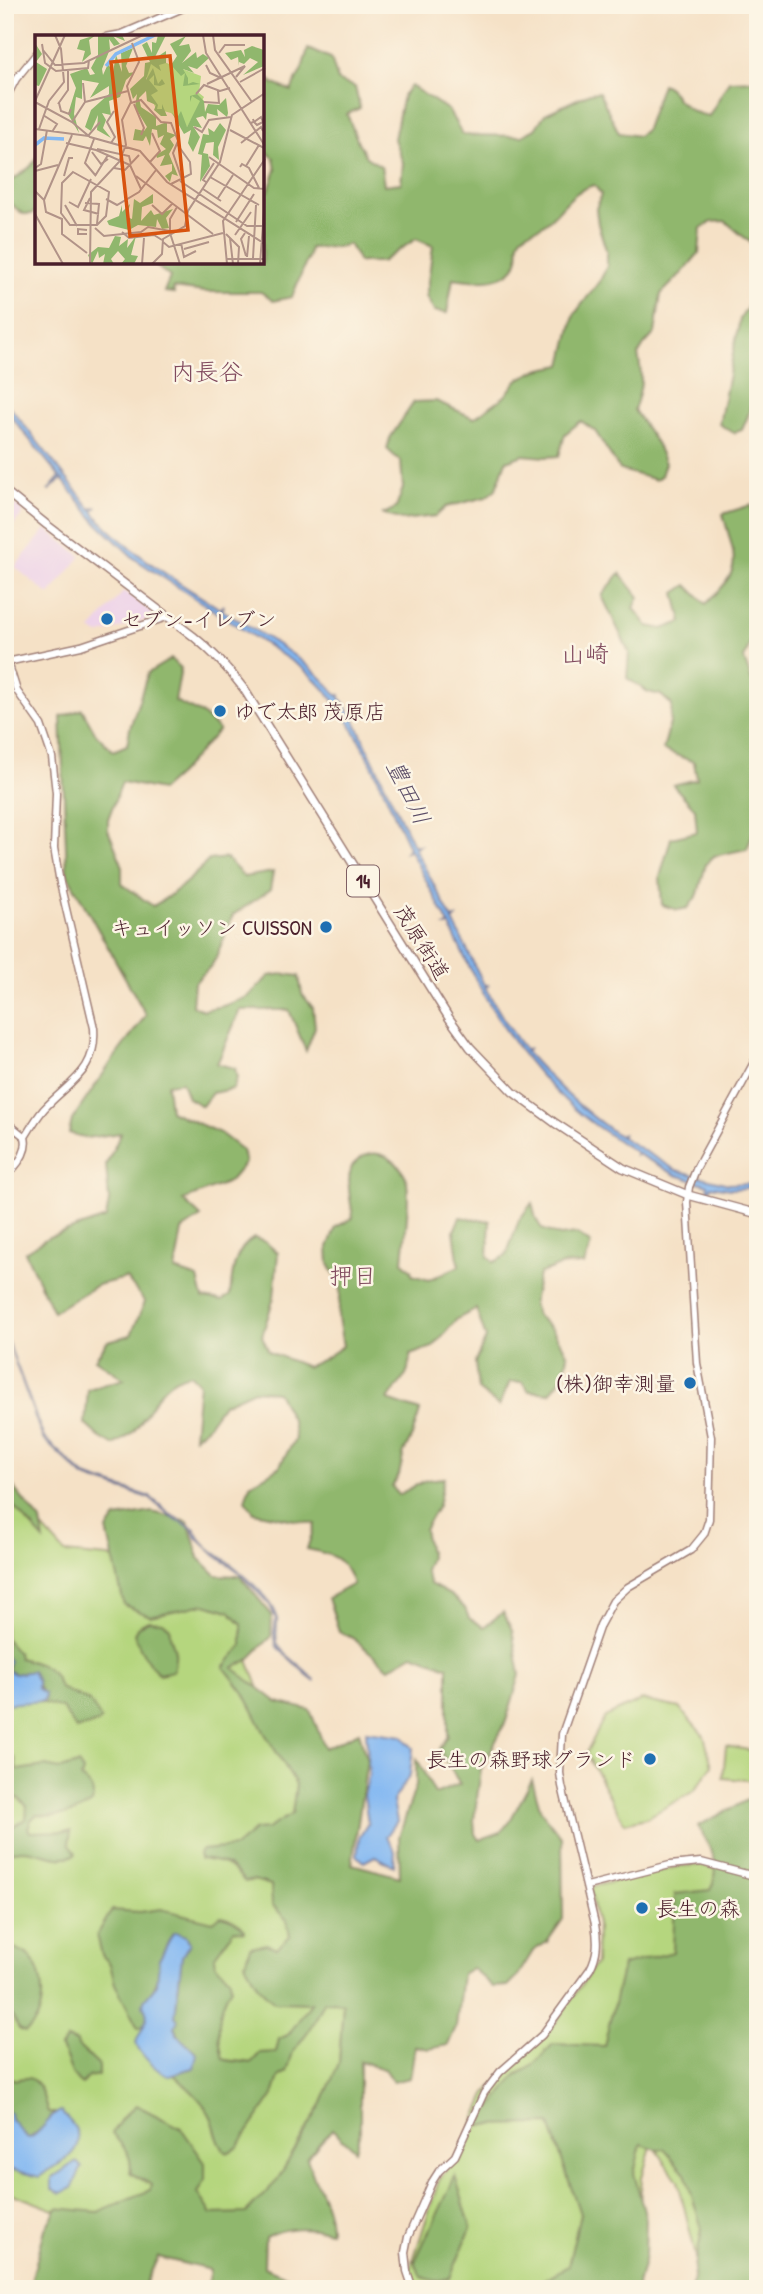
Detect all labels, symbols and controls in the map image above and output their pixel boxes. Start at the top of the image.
inset map [35,35,264,264]
district label: 内長谷 [171,355,243,387]
place label: セブン-イレブン [121,605,276,634]
marker: セブン-イレブン [99,611,115,627]
district label: 山崎 [561,637,609,669]
place label: ゆで太郎 茂原店 [234,697,386,726]
marker: ゆで太郎 茂原店 [212,703,228,719]
water label: 豊田川 [380,754,438,830]
road number: 14 [347,866,379,897]
street label: 茂原街道 [387,899,457,985]
place label: キュイッソン CUISSON [111,913,312,942]
marker: キュイッソン CUISSON [318,919,334,935]
district label: 押日 [329,1259,377,1291]
place label: (株)御幸測量 [556,1369,676,1398]
marker: (株)御幸測量 [682,1375,698,1391]
place label: 長生の森野球グランド [426,1745,636,1774]
marker: 長生の森野球グランド [642,1751,658,1767]
place label: 長生の森 [656,1894,740,1923]
marker: 長生の森 [634,1900,650,1916]

